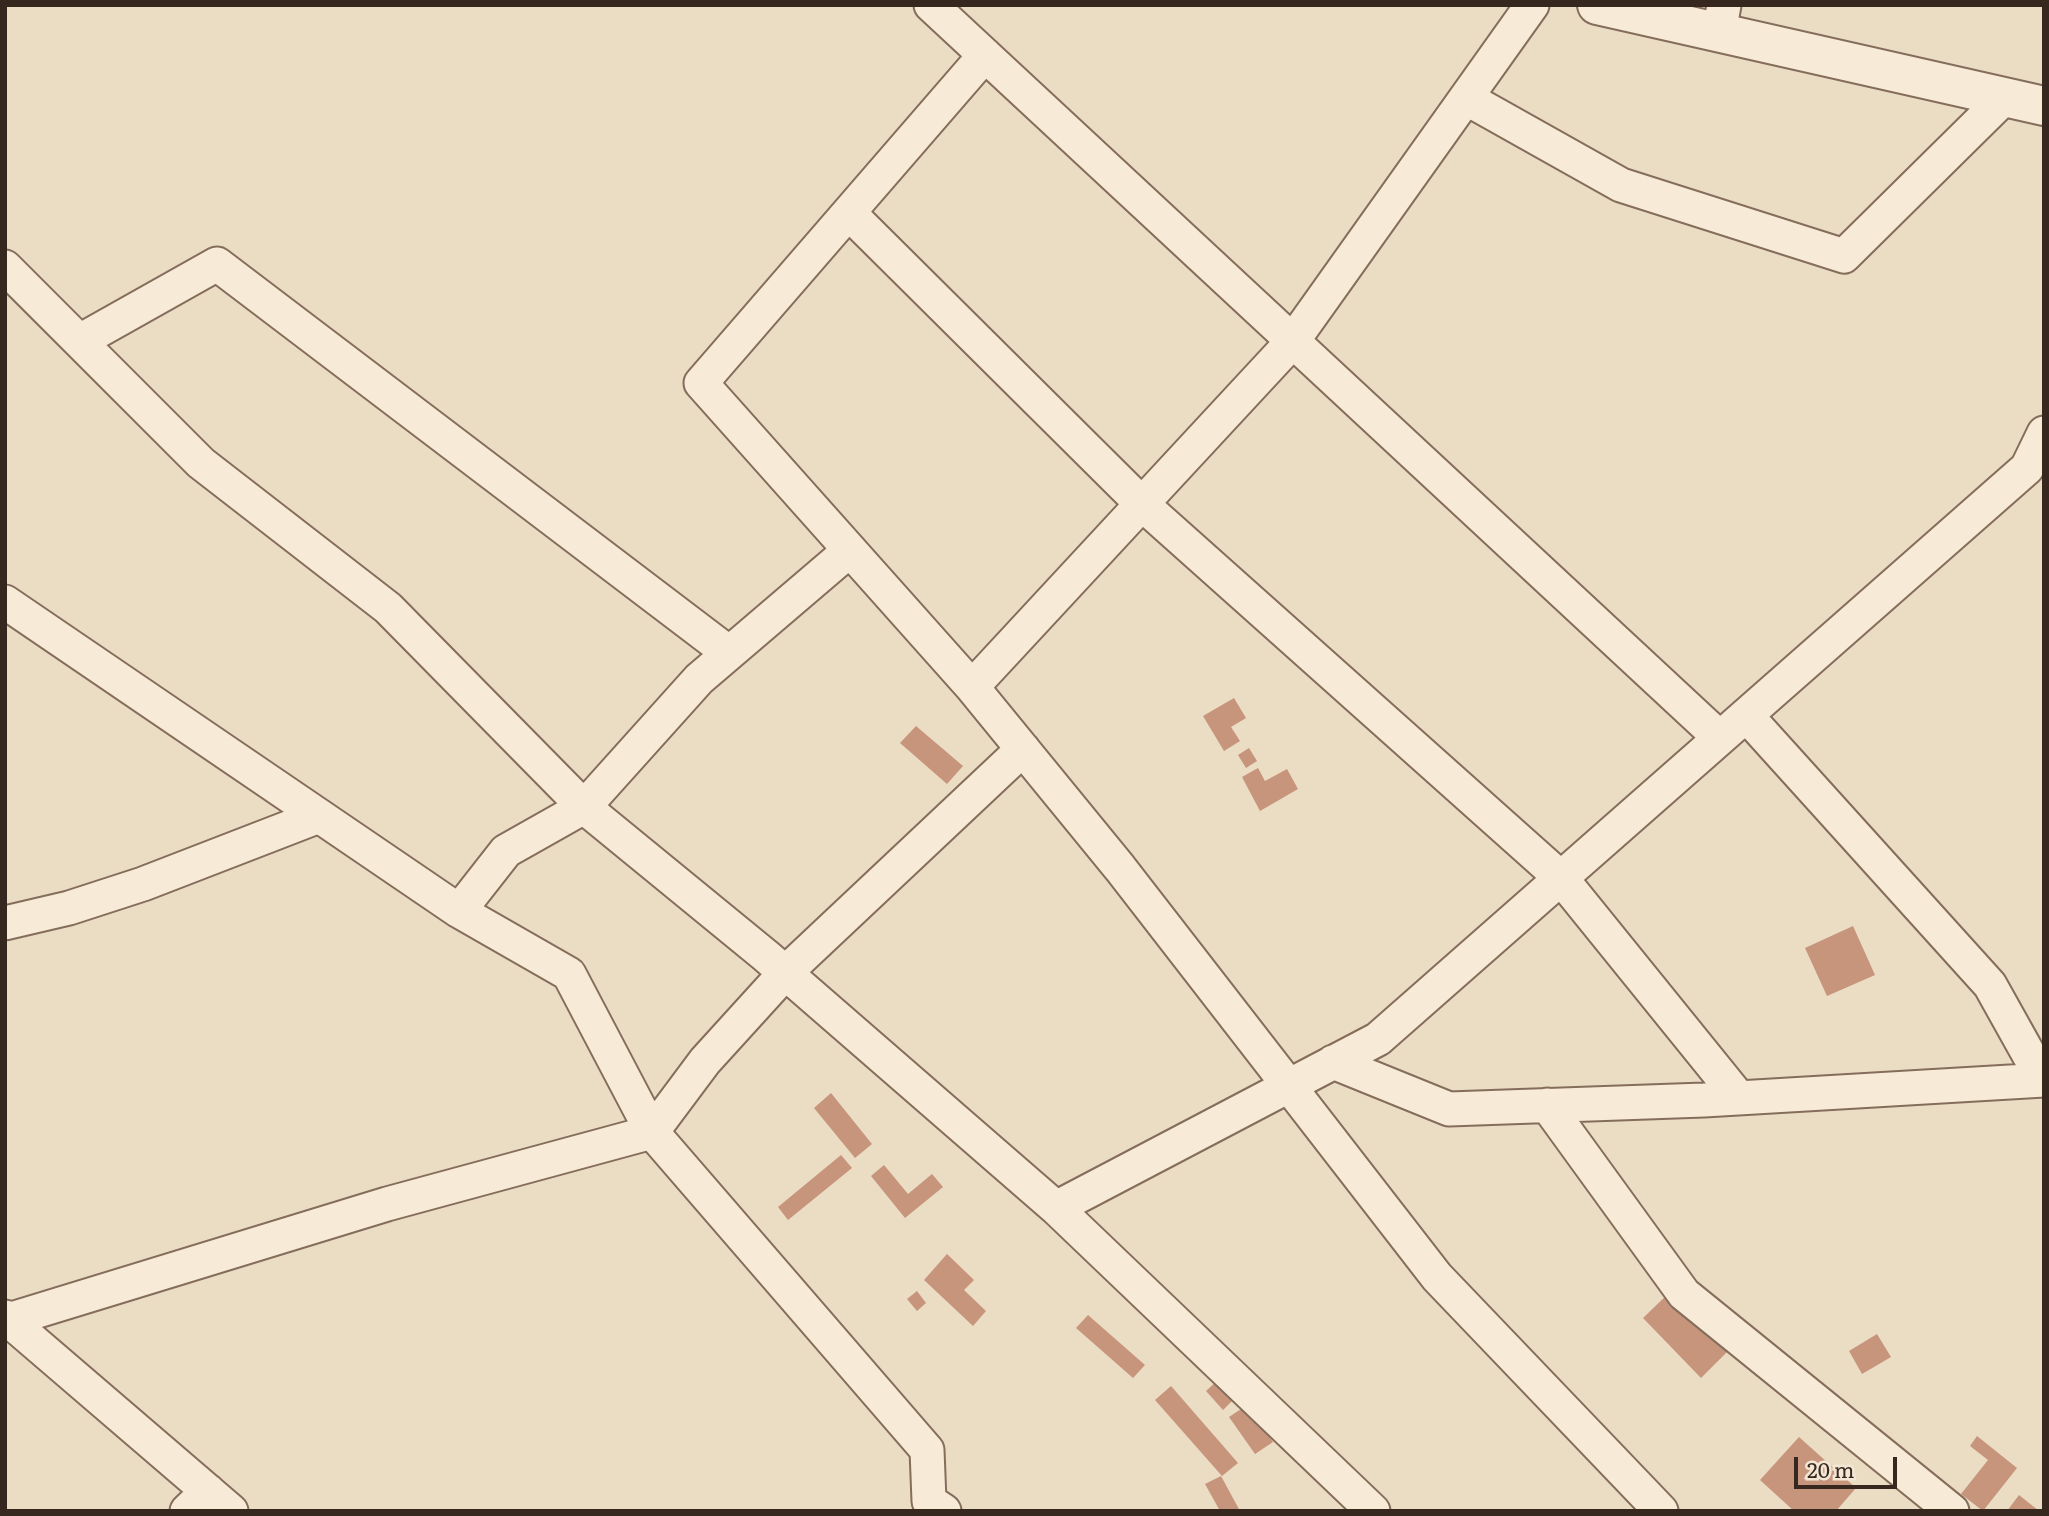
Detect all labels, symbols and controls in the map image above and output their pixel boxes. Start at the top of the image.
scale bar [1797,1442,1900,1486]
text: 20 m [1807,1453,1854,1484]

